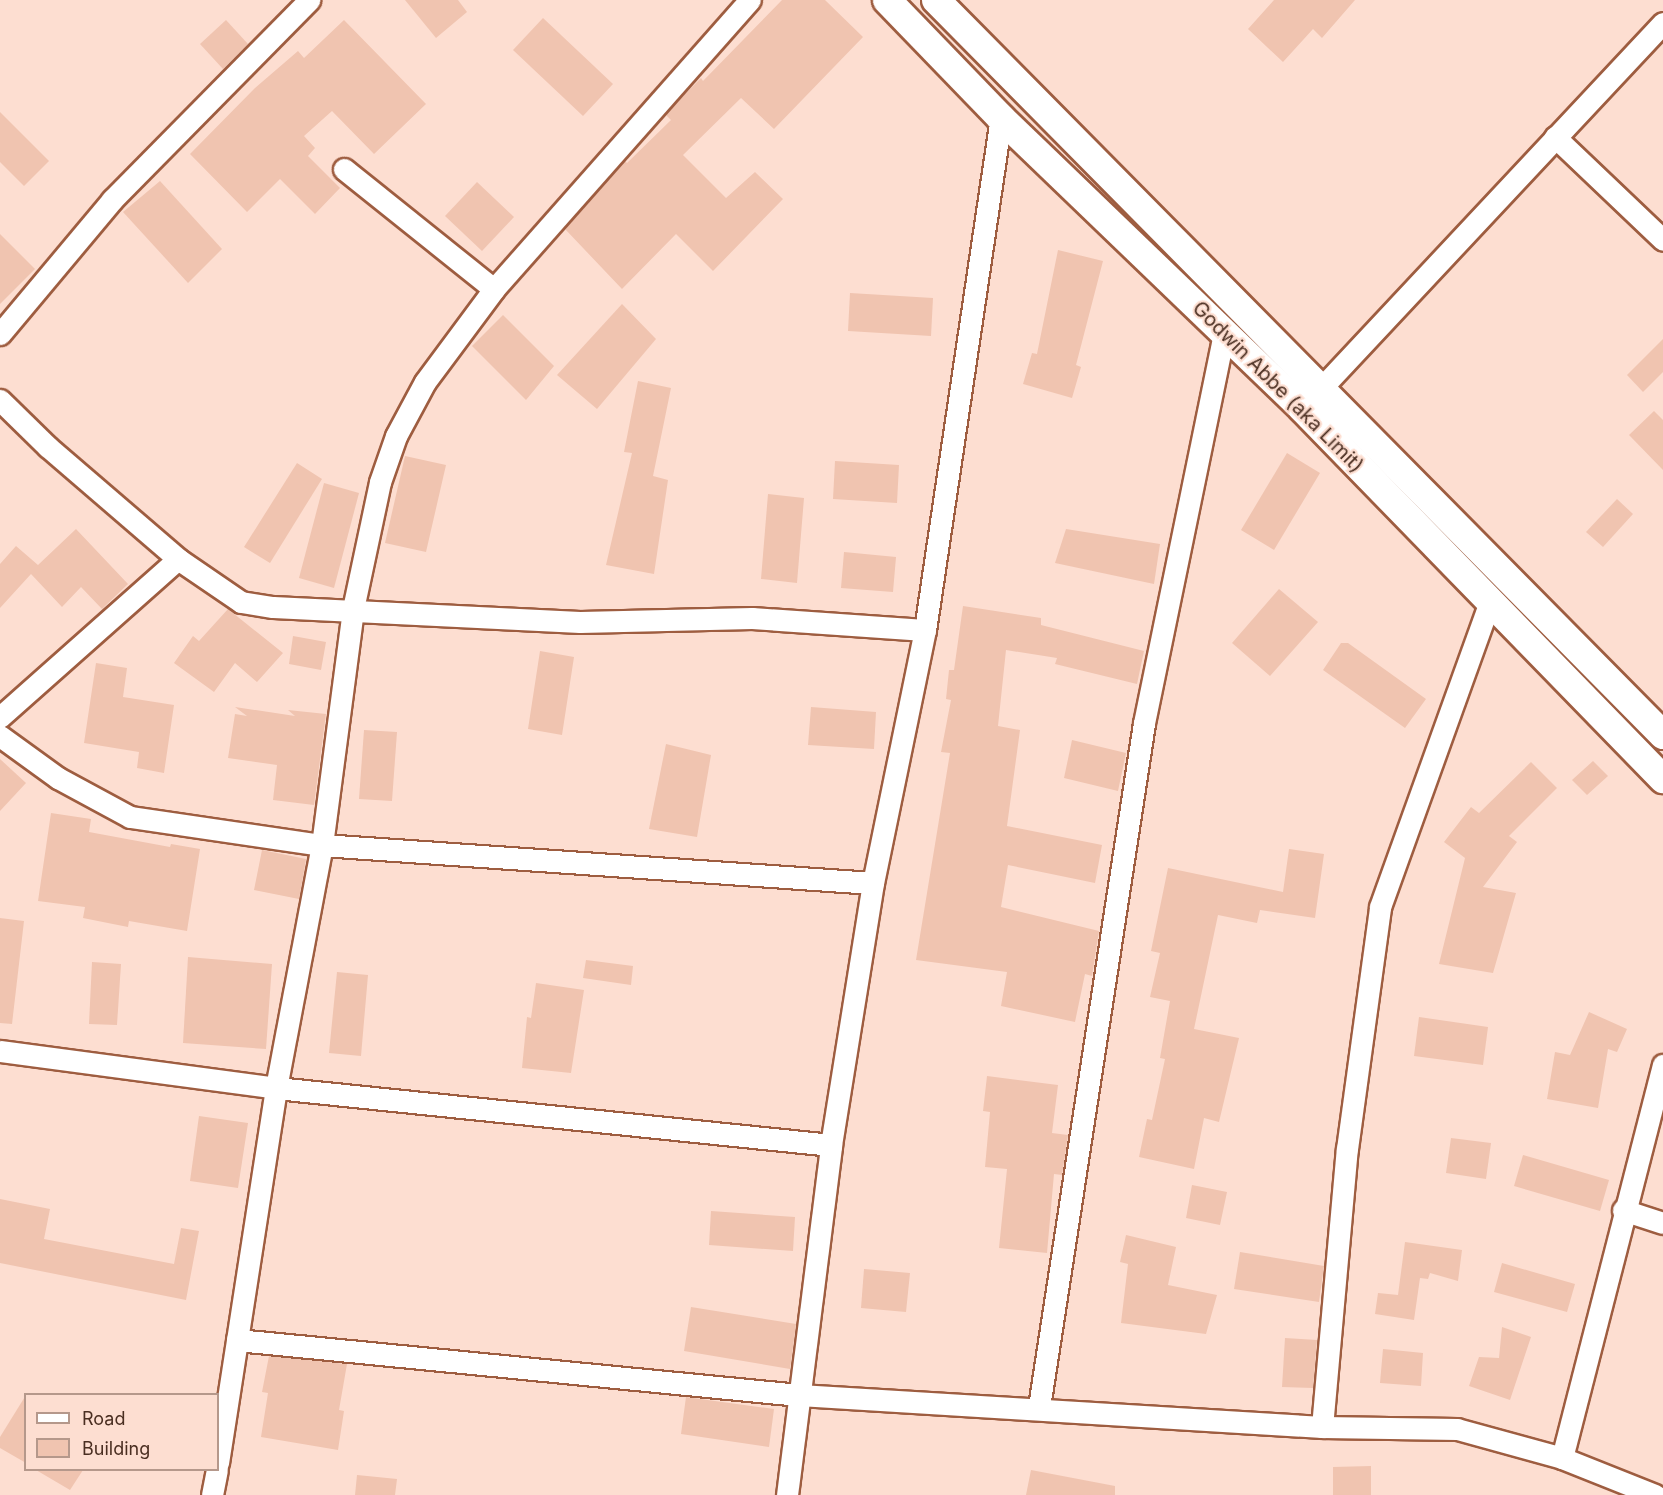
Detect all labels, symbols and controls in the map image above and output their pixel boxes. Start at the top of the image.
street label: Godwin Abbe (aka Limit) [1187,296,1369,478]
legend [24,1393,219,1471]
text: Road [82,1408,125,1429]
text: Building [82,1438,150,1459]

